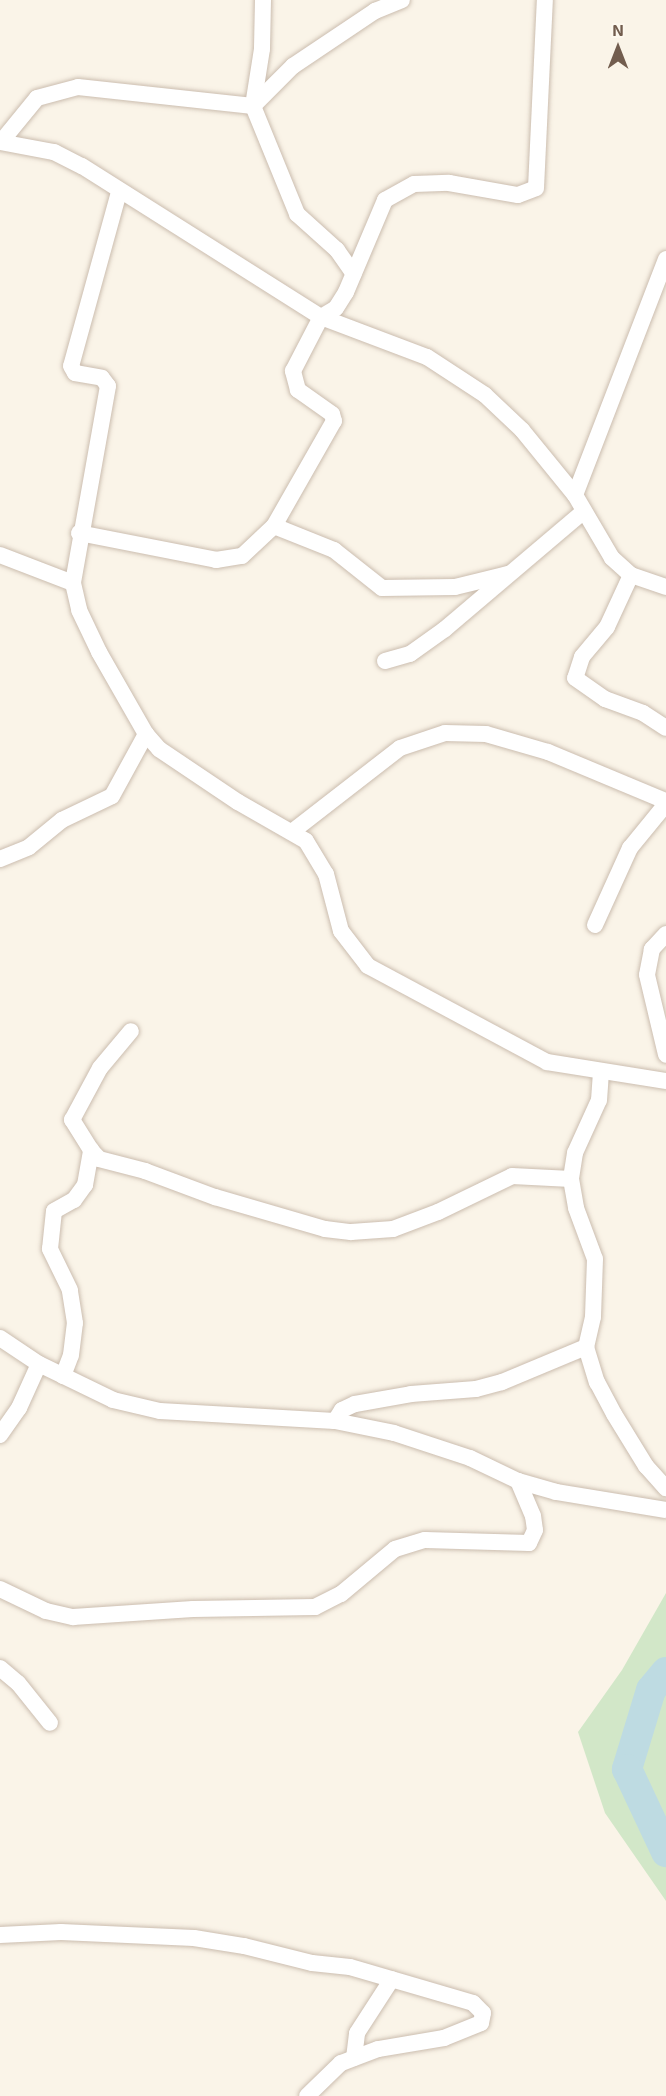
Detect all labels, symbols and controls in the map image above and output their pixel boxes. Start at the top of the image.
north arrow [588,18,648,78]
text: N [612,20,624,39]

